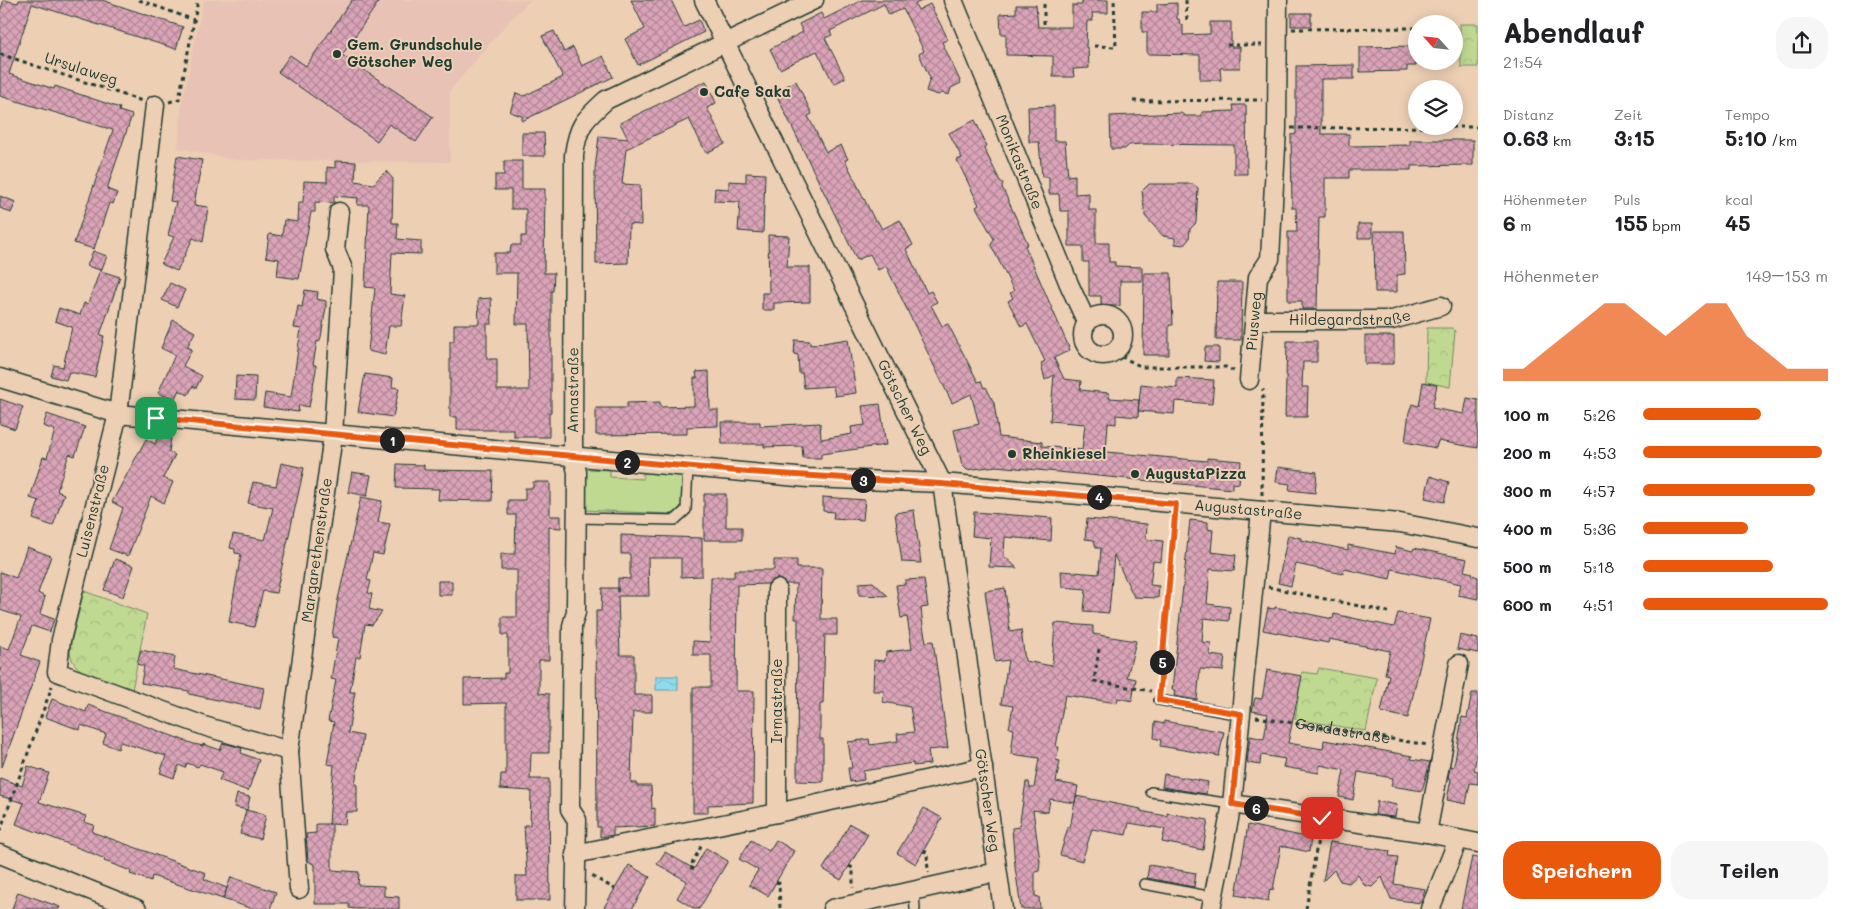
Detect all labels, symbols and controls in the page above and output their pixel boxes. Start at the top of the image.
text: Abendlauf [1503,14,1644,50]
north arrow [1408,15,1462,70]
map controls [1408,15,1463,135]
button: share [1776,17,1828,69]
place label: Gem. Grundschule Götscher Weg [347,34,482,71]
street label: Ursulaweg [42,47,121,89]
marker: Gem. Grundschule Götscher Weg [331,48,343,60]
text: 21:54 [1503,51,1543,72]
button: layers [1408,80,1463,135]
place label: Cafe Saka [714,81,791,101]
marker: Cafe Saka [698,86,710,98]
text: Distanz [1503,105,1554,124]
text: Zeit [1614,105,1643,124]
text: Tempo [1725,105,1770,124]
street label: Monikastraße [992,111,1048,212]
text: 0.63 [1503,124,1548,151]
text: 3:15 [1614,124,1655,151]
text: 5:10 [1725,124,1767,151]
text: km [1548,131,1571,150]
text: /km [1767,131,1797,150]
text: Höhenmeter [1503,190,1587,209]
text: Puls [1614,190,1641,209]
text: kcal [1725,190,1753,209]
text: 6 [1503,209,1516,236]
text: 155 [1614,209,1648,236]
text: 45 [1725,209,1751,236]
text: m [1516,216,1531,235]
text: bpm [1648,216,1681,235]
text: Höhenmeter [1503,265,1599,286]
text: 149–153 m [1745,265,1828,286]
street label: Piusweg [1241,291,1266,351]
street label: Hildegardstraße [1289,304,1413,329]
street label: Annastraße [562,347,582,433]
street label: Götscher Weg [874,356,938,458]
pin [135,397,177,439]
icon: arrive [142,404,170,432]
text: 100 m [1503,404,1549,425]
text: 5:26 [1583,404,1616,425]
pin: 1 [380,428,404,452]
text: 1 [389,431,396,450]
text: 200 m [1503,442,1551,463]
text: 4:53 [1583,442,1616,463]
place label: Rheinkiesel [1022,443,1106,463]
marker: Rheinkiesel [1006,448,1018,460]
pin: 2 [614,450,640,474]
text: 2 [624,453,631,472]
street label: Luisenstraße [71,462,113,559]
place label: AugustaPizza [1145,463,1247,483]
pin: 3 [850,468,876,492]
marker: AugustaPizza [1129,468,1141,480]
text: 3 [859,471,868,490]
street label: Margarethenstraße [296,476,336,624]
text: 300 m [1503,480,1552,501]
text: 4:57 [1583,480,1616,501]
pin: 4 [1086,484,1112,510]
text: 4 [1095,488,1104,507]
street label: Augustastraße [1194,494,1303,523]
text: 400 m [1503,518,1552,539]
text: 5:36 [1583,518,1616,539]
text: 500 m [1503,556,1551,577]
text: 5:18 [1583,556,1614,577]
text: 600 m [1503,594,1552,615]
text: 4:51 [1583,594,1614,615]
pin: 5 [1150,650,1174,674]
text: 5 [1158,653,1167,672]
street label: Irmastraße [766,659,786,743]
street label: Gerdastraße [1294,713,1392,748]
street label: Götscher Weg [971,747,1006,853]
pin: 6 [1244,796,1268,820]
pin [1301,797,1343,839]
text: 6 [1252,799,1261,818]
icon: check [1308,804,1336,832]
button: Speichern [1503,841,1661,899]
button: Teilen [1671,841,1828,899]

